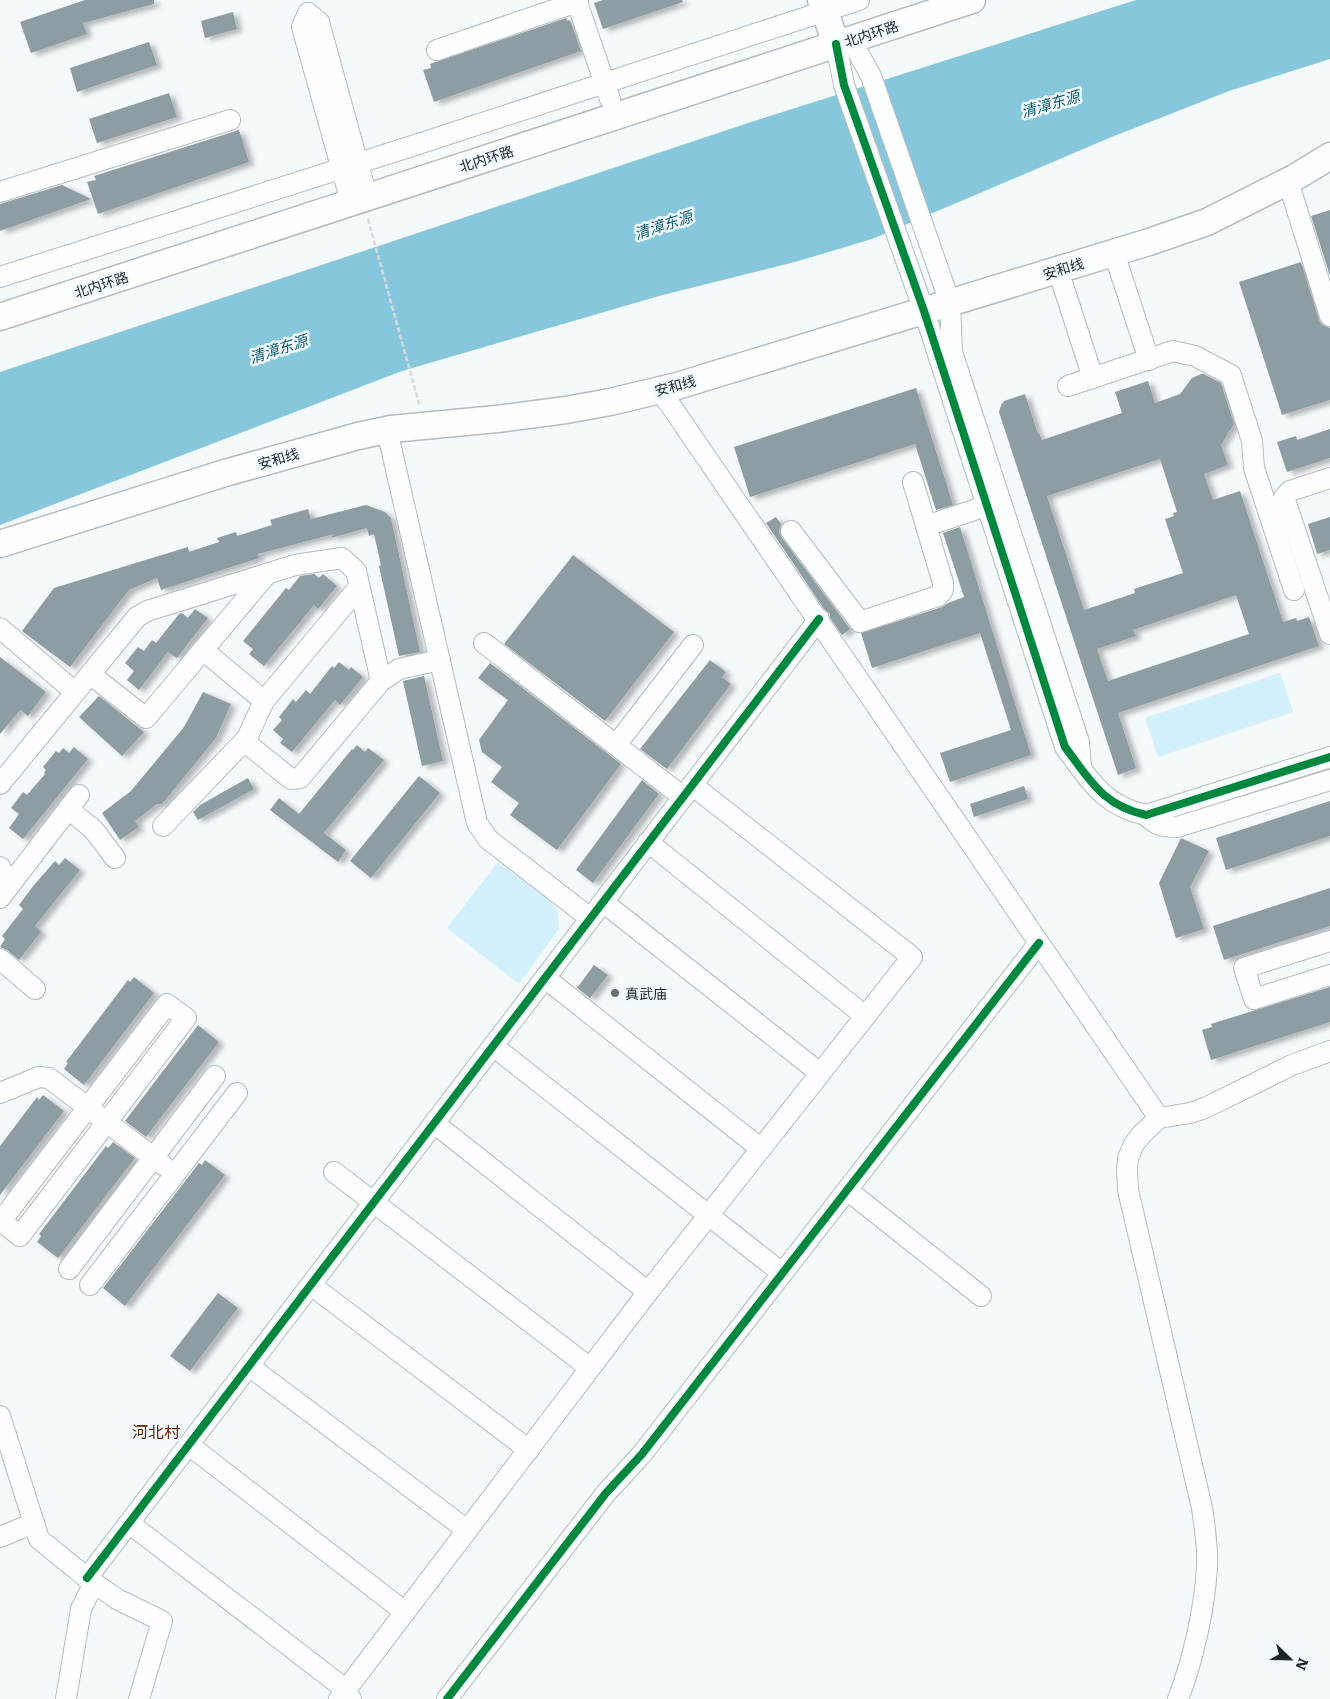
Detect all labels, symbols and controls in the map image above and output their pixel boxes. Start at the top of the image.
street label: 北内环路 [841,15,901,51]
water label: 清漳东源 [1018,83,1085,122]
street label: 北内环路 [456,140,516,176]
water label: 清漳东源 [631,203,698,244]
street label: 安和线 [1040,252,1086,284]
street label: 北内环路 [71,266,131,302]
water label: 清漳东源 [246,327,313,368]
street label: 安和线 [652,370,698,400]
street label: 安和线 [255,443,301,473]
place label: 真武庙 [625,983,667,1003]
marker: 真武庙 [609,987,621,999]
district label: 河北村 [132,1419,180,1443]
north arrow [1265,1634,1315,1684]
text: N [1291,1655,1314,1674]

